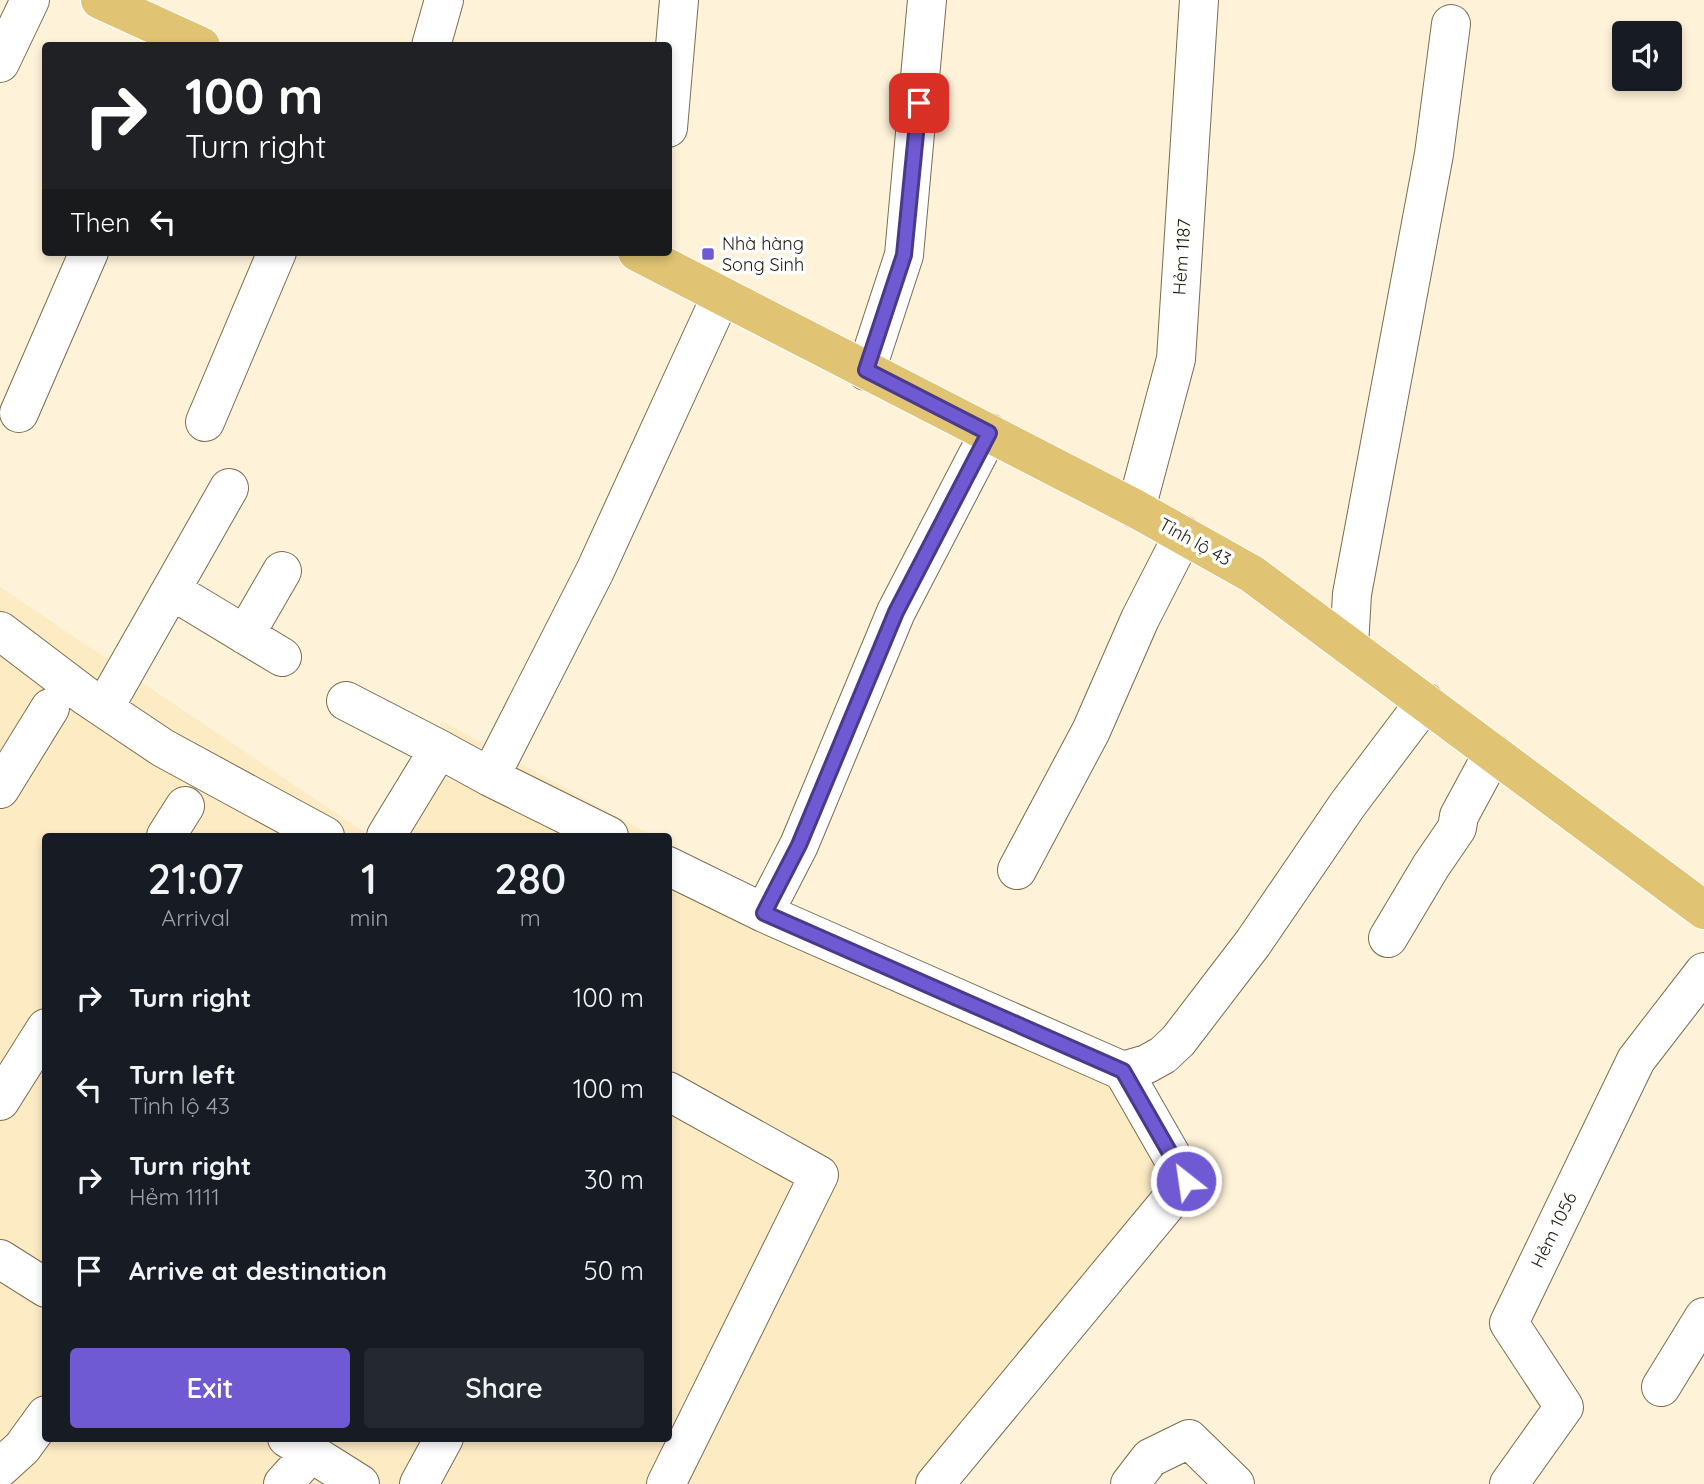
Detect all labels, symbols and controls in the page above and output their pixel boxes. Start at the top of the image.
map controls [1612,21,1682,91]
button: sound [1612,21,1682,91]
text: 100 m [185,65,323,126]
icon: right [70,70,161,161]
pin [889,73,949,133]
icon: arrive [900,84,938,122]
text: Turn right [185,126,326,166]
icon: left [144,203,182,241]
text: Then [70,206,130,239]
street label: Hẻm 1187 [1167,218,1196,296]
place label: Nhà hàng Song Sinh [722,232,804,276]
marker: Nhà hàng Song Sinh [700,246,716,262]
street label: Tỉnh lộ 43 [1155,512,1235,571]
text: 21:07 [148,852,244,905]
text: 1 [361,852,377,905]
text: 280 [494,852,566,905]
text: Arrival [161,903,230,932]
text: min [349,903,389,932]
text: m [520,903,541,932]
icon: right [70,979,108,1017]
text: Turn right [129,981,251,1014]
text: 100 m [573,981,644,1014]
text: Turn left [129,1058,236,1091]
icon: left [70,1070,108,1108]
text: 100 m [573,1072,644,1105]
text: Tỉnh lộ 43 [129,1091,230,1120]
position arrow [1149,1144,1223,1218]
text: Turn right [129,1149,251,1182]
icon: right [70,1161,108,1199]
text: 30 m [584,1163,644,1196]
text: Hẻm 1111 [129,1182,220,1211]
street label: Hẻm 1056 [1525,1188,1582,1271]
icon: arrive [70,1252,108,1290]
text: Arrive at destination [129,1254,387,1287]
text: 50 m [584,1254,644,1287]
button: Exit [70,1348,350,1428]
button: Share [364,1348,644,1428]

